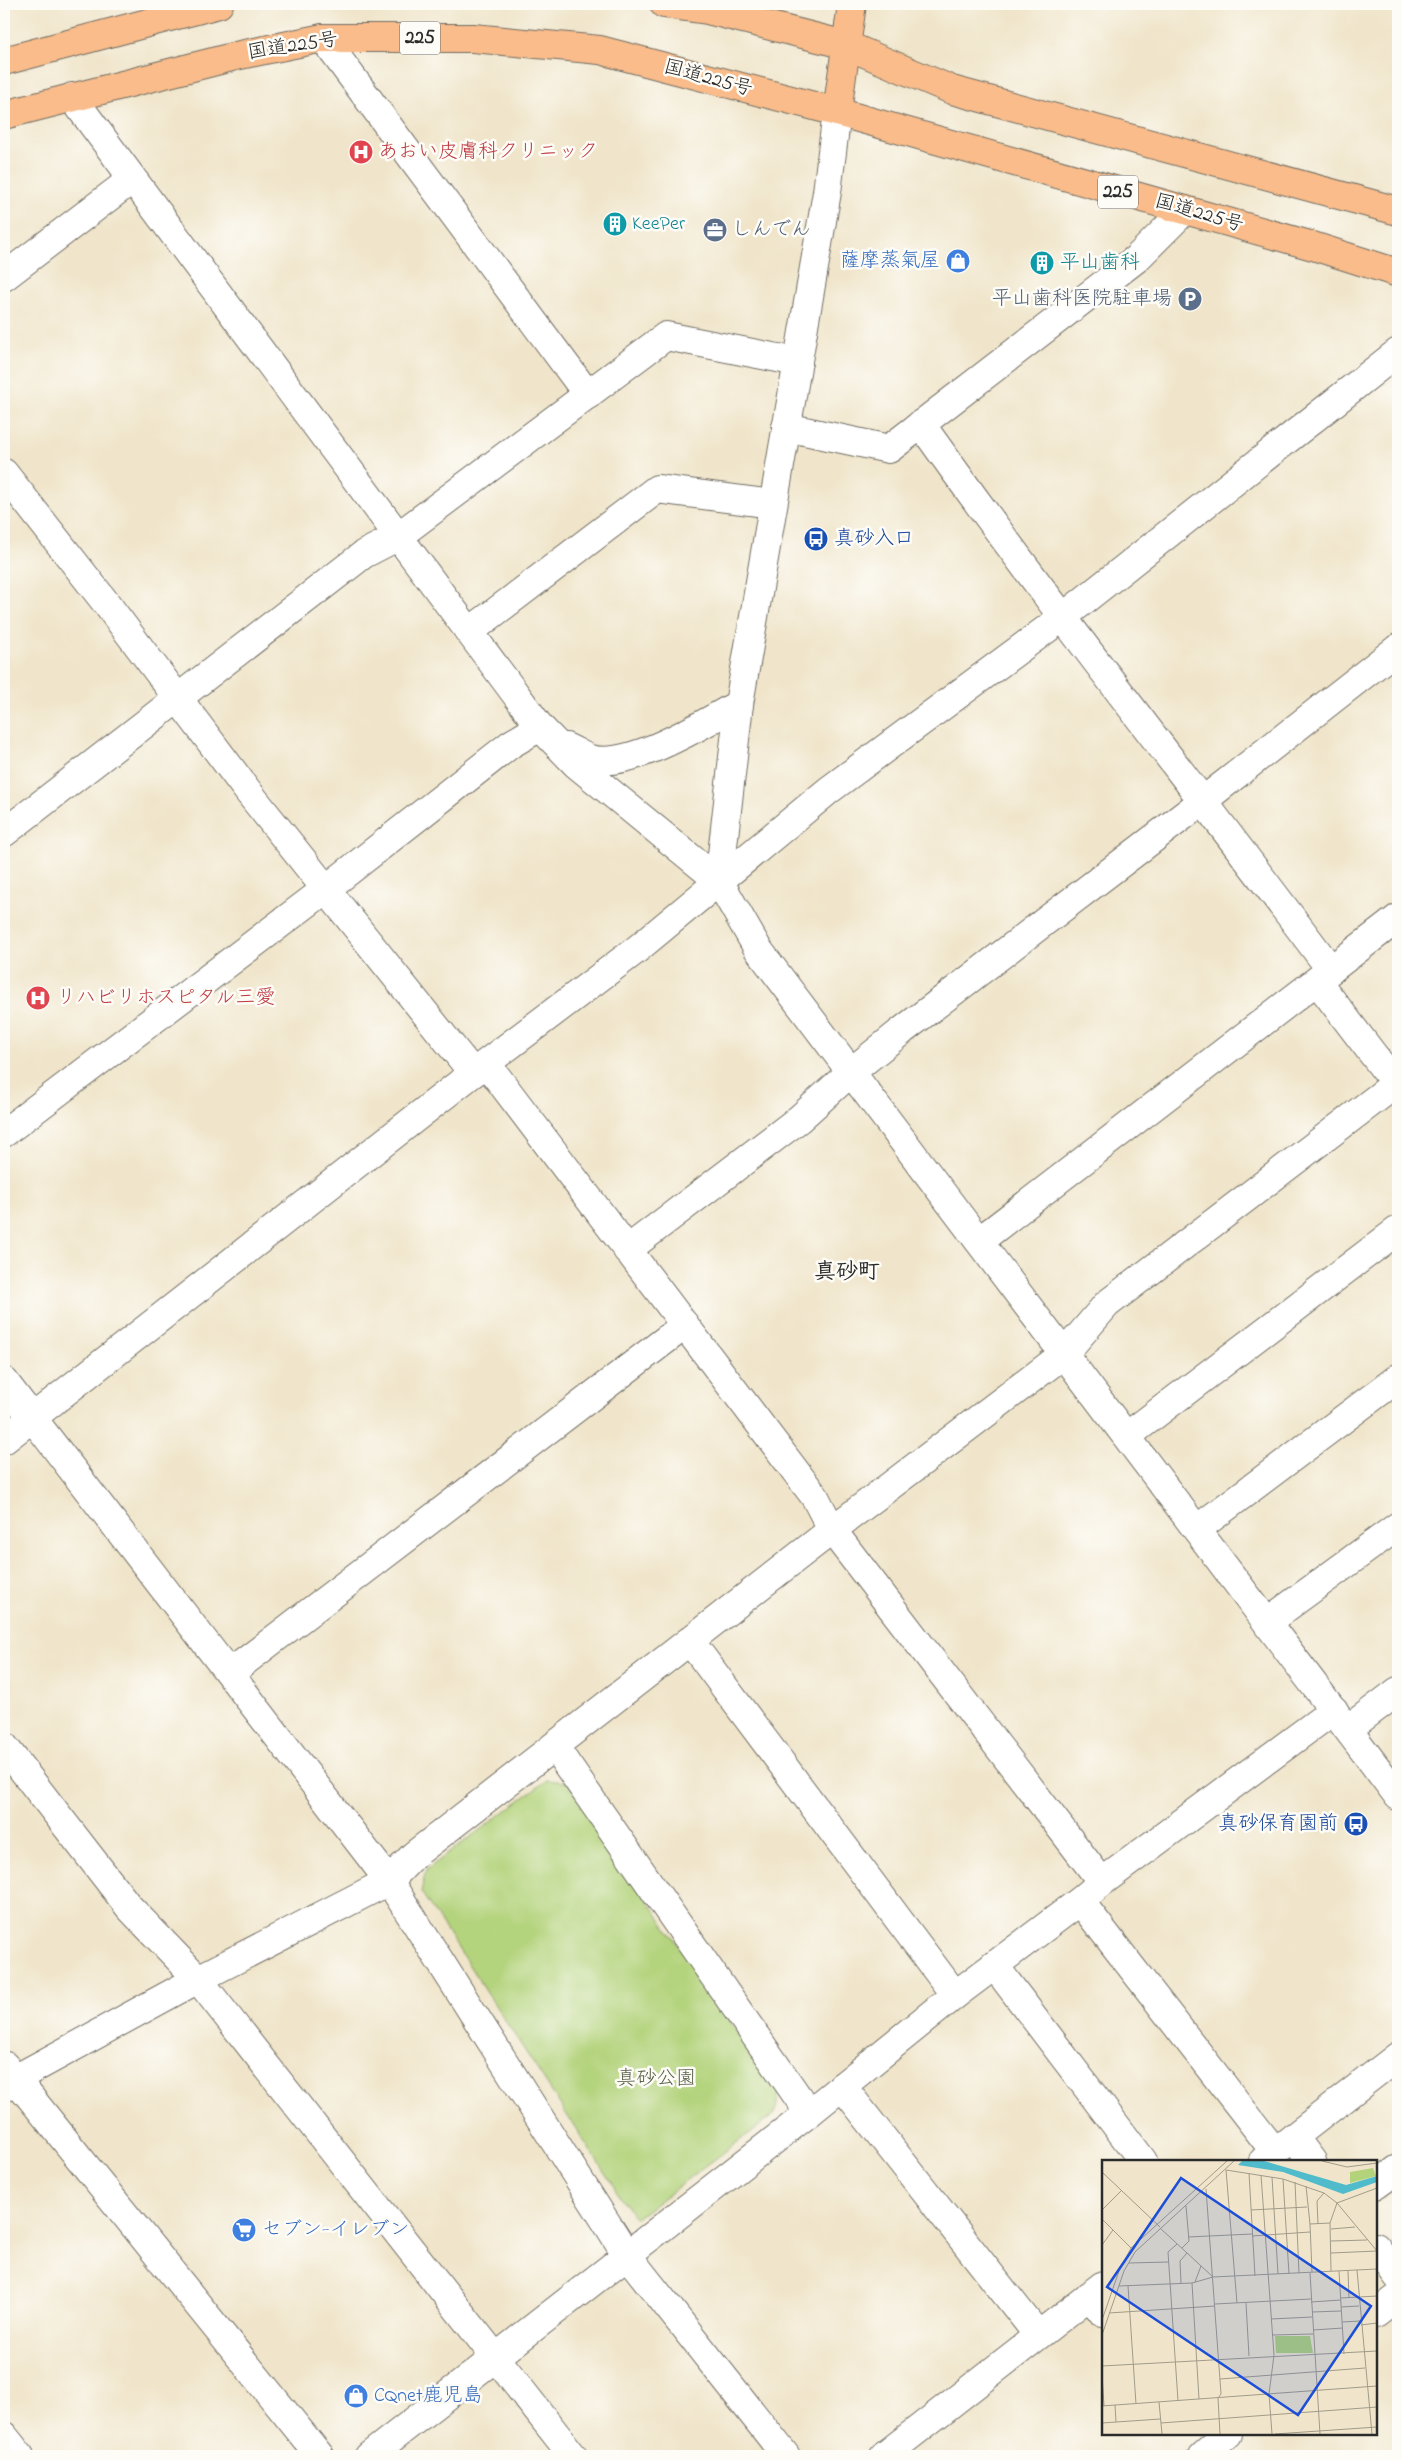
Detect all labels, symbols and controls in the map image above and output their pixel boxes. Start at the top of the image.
road number: 225 [400,22,440,54]
street label: 国道225号 [246,26,340,68]
street label: 国道225号 [660,53,756,105]
place label: あおい皮膚科クリニック [378,138,598,167]
hospital icon: あおい皮膚科クリニック [348,139,374,165]
road number: 225 [1098,176,1138,208]
street label: 国道225号 [1151,187,1247,241]
place label: KeePer [632,210,686,239]
building icon: KeePer [602,211,628,237]
place label: しんでん [732,216,811,245]
office icon: しんでん [702,217,728,243]
place label: 薩摩蒸氣屋 [840,247,940,276]
shop icon: 薩摩蒸氣屋 [945,248,971,274]
place label: 平山歯科 [1060,249,1140,278]
building icon: 平山歯科 [1029,250,1055,276]
place label: 平山歯科医院駐車場 [992,285,1172,314]
parking icon: 平山歯科医院駐車場 [1177,286,1203,312]
place label: 真砂入口 [834,525,914,554]
bus stop icon: 真砂入口 [803,526,829,552]
place label: リハビリホスピタル三愛 [56,984,276,1013]
hospital icon: リハビリホスピタル三愛 [25,985,51,1011]
district label: 真砂町 [814,1257,880,1289]
place label: 真砂保育園前 [1218,1810,1338,1839]
bus stop icon: 真砂保育園前 [1343,1811,1369,1837]
park label: 真砂公園 [616,2065,696,2094]
inset map [1102,2160,1377,2435]
place label: セブン-イレブン [262,2216,410,2245]
supermarket icon: セブン-イレブン [231,2217,257,2243]
place label: CQnet鹿児島 [374,2382,483,2411]
shop icon: CQnet鹿児島 [343,2383,369,2409]

